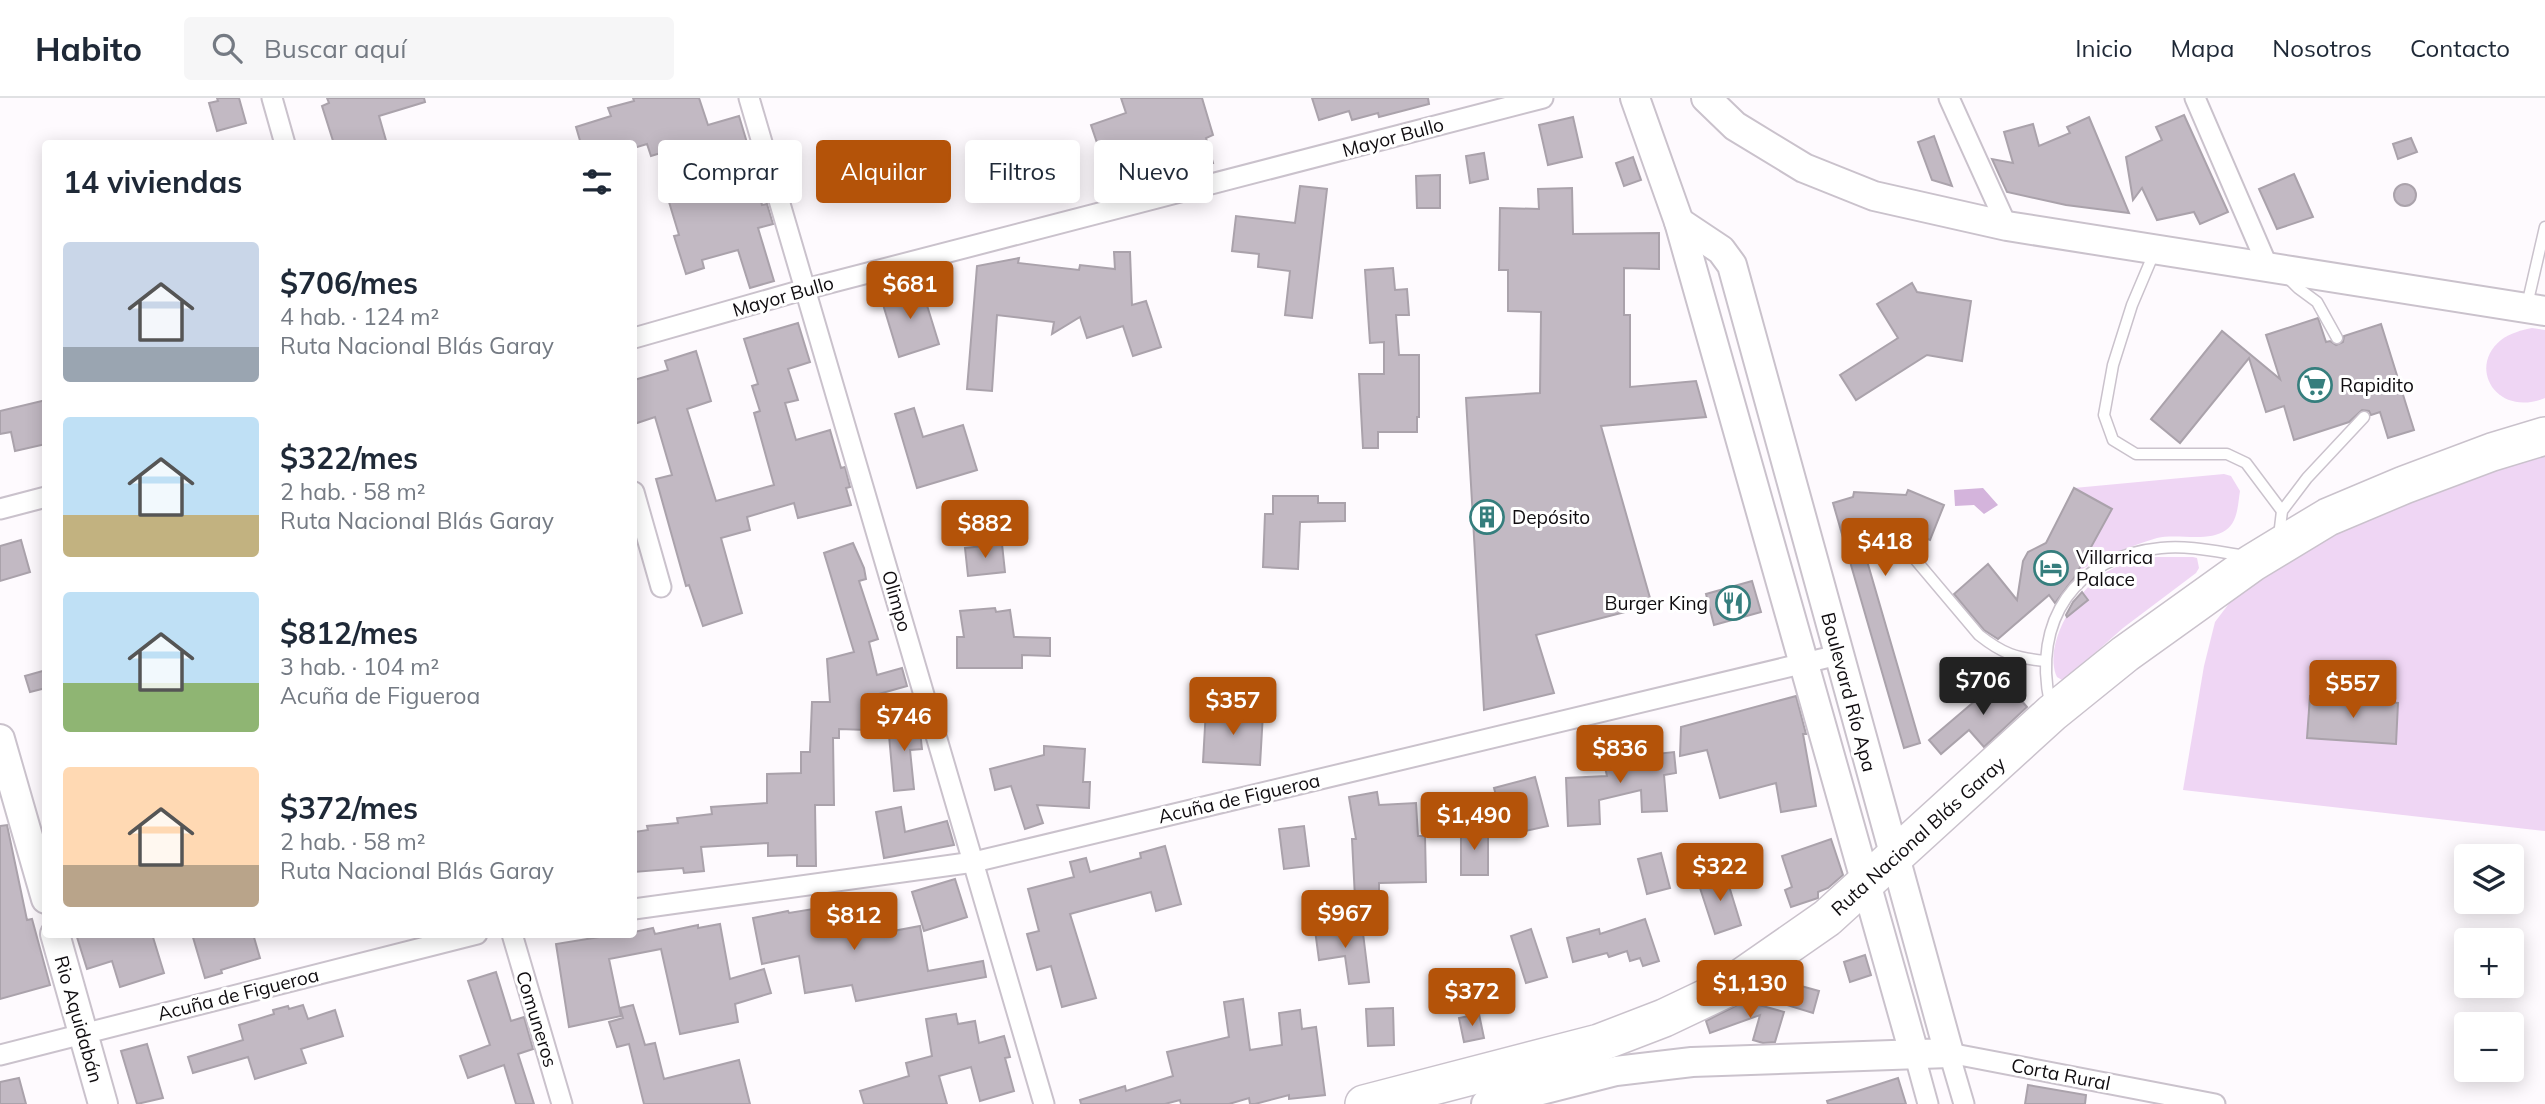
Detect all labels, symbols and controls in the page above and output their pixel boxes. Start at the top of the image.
search box [184,17,674,80]
text: Habito [35,28,142,69]
icon: search [208,29,246,67]
text: Buscar aquí [264,32,407,65]
text: Inicio [2075,33,2132,63]
text: Mapa [2170,33,2234,63]
text: Nosotros [2272,33,2372,63]
text: Contacto [2410,33,2510,63]
street label: Mayor Bullo [1340,112,1446,162]
chip: Comprar [658,140,802,203]
chip: Alquilar [816,140,951,203]
chip: Filtros [965,140,1080,203]
chip: Nuevo [1094,140,1213,203]
text: 14 viviendas [63,163,242,201]
icon: filters [578,163,616,201]
pin: $681 [869,262,951,321]
text: $706/mes [280,264,418,302]
text: $681 [882,269,938,298]
icon: home [119,270,203,354]
street label: Mayor Bullo [730,270,836,322]
text: 4 hab. · 124 m² [280,302,439,331]
text: Ruta Nacional Blás Garay [280,331,554,360]
supermarket icon: Rapidito [2296,366,2334,404]
place label: Rapidito [2340,373,2414,397]
text: $322/mes [280,439,418,477]
icon: home [119,445,203,529]
text: 2 hab. · 58 m² [280,477,425,506]
building icon: Depósito [1468,498,1506,536]
pin: $882 [944,500,1026,560]
place label: Depósito [1512,505,1590,529]
text: Ruta Nacional Blás Garay [280,506,554,535]
text: $882 [957,508,1013,537]
pin: $418 [1844,518,1926,578]
text: $418 [1857,526,1913,555]
place label: Villarrica Palace [2076,545,2153,591]
hotel icon: Villarrica Palace [2032,549,2070,587]
street label: Olimpo [877,568,917,634]
restaurant icon: Burger King [1714,584,1752,622]
place label: Burger King [1605,591,1708,615]
street label: Boulevard Río Apa [1816,610,1882,774]
text: $812/mes [280,614,418,652]
icon: home [119,620,203,704]
text: 3 hab. · 104 m² [280,652,439,681]
pin: $706 [1942,658,2024,717]
pin: $557 [2312,660,2394,720]
text: $706 [1955,665,2011,694]
text: $557 [2325,668,2381,697]
pin: $357 [1192,678,1274,737]
text: Acuña de Figueroa [280,681,480,710]
text: $357 [1205,685,1261,714]
pin: $746 [863,694,945,753]
text: $746 [876,701,932,730]
pin: $836 [1579,726,1661,785]
text: $836 [1592,733,1648,762]
street label: Ruta Nacional Blás Garay [1826,751,2010,921]
street label: Acuña de Figueroa [1156,768,1322,828]
text: $372/mes [280,789,418,827]
pin: $1,490 [1417,792,1531,852]
icon: home [119,795,203,879]
text: $1,490 [1437,800,1511,829]
text: 2 hab. · 58 m² [280,827,425,856]
pin: $322 [1679,844,1761,903]
map controls [2454,844,2524,1082]
button: layers [2454,844,2524,914]
text: $322 [1692,851,1748,880]
text: Ruta Nacional Blás Garay [280,856,554,885]
pin: $967 [1304,890,1386,950]
pin: $812 [813,892,895,952]
text: $967 [1317,898,1373,927]
text: $812 [826,900,882,929]
button: + [2454,928,2524,998]
street label: Rio Aquidabán [49,953,109,1085]
pin: $1,130 [1693,960,1807,1020]
street label: Acuña de Figueroa [155,962,321,1026]
street label: Comuneros [511,968,563,1070]
pin: $372 [1431,968,1513,1028]
text: $1,130 [1713,968,1787,997]
text: $372 [1444,976,1500,1005]
button: − [2454,1012,2524,1082]
street label: Corta Rural [2009,1053,2113,1095]

